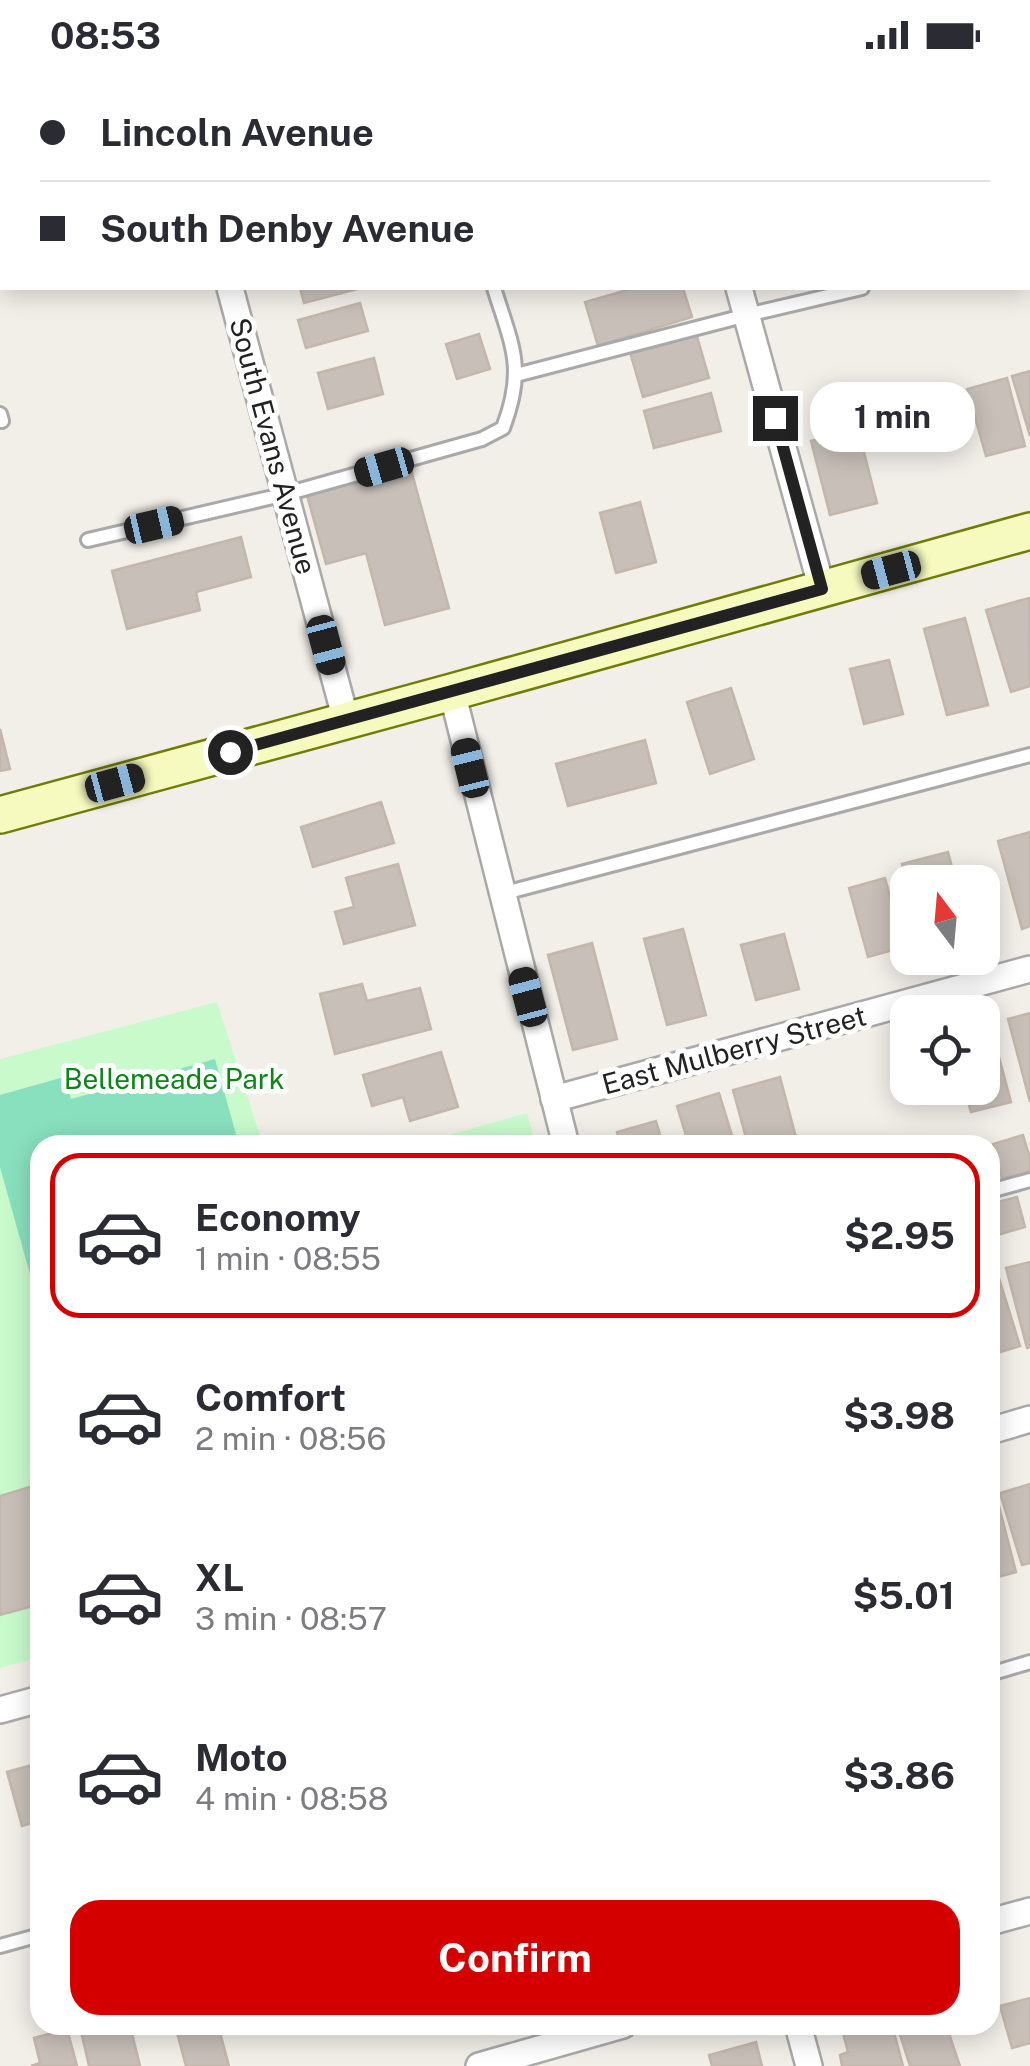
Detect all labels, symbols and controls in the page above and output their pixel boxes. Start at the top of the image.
text: 08:53 [50,13,161,58]
text: Lincoln Avenue [100,110,374,155]
text: South Denby Avenue [100,206,475,251]
street label: South Evans Avenue [223,314,324,578]
callout: 1 min [810,383,975,453]
route end [753,396,798,441]
text: 1 min [854,398,931,435]
car [351,444,417,490]
car [121,504,187,546]
car [858,548,924,592]
car [304,612,348,678]
route start [208,730,253,775]
car [448,735,492,801]
car [82,761,148,805]
north arrow [890,865,1000,975]
map controls [890,865,1000,1105]
car [506,964,550,1030]
button: locate [890,995,1000,1105]
street label: East Mulberry Street [598,998,869,1101]
park label: Bellemeade Park [64,1062,284,1095]
icon: car [75,1191,165,1281]
text: Economy [195,1195,361,1240]
text: $2.95 [844,1213,955,1258]
text: 1 min · 08:55 [195,1240,381,1277]
icon: car [75,1371,165,1461]
text: Comfort [195,1375,346,1420]
text: $3.98 [843,1393,955,1438]
text: 2 min · 08:56 [195,1420,387,1457]
icon: car [75,1551,165,1641]
text: XL [195,1555,244,1600]
text: $5.01 [852,1573,955,1618]
text: 3 min · 08:57 [195,1600,387,1637]
icon: car [75,1731,165,1821]
text: Moto [195,1735,288,1780]
text: $3.86 [843,1753,955,1798]
text: 4 min · 08:58 [195,1780,388,1817]
button: Confirm [70,1900,960,2015]

